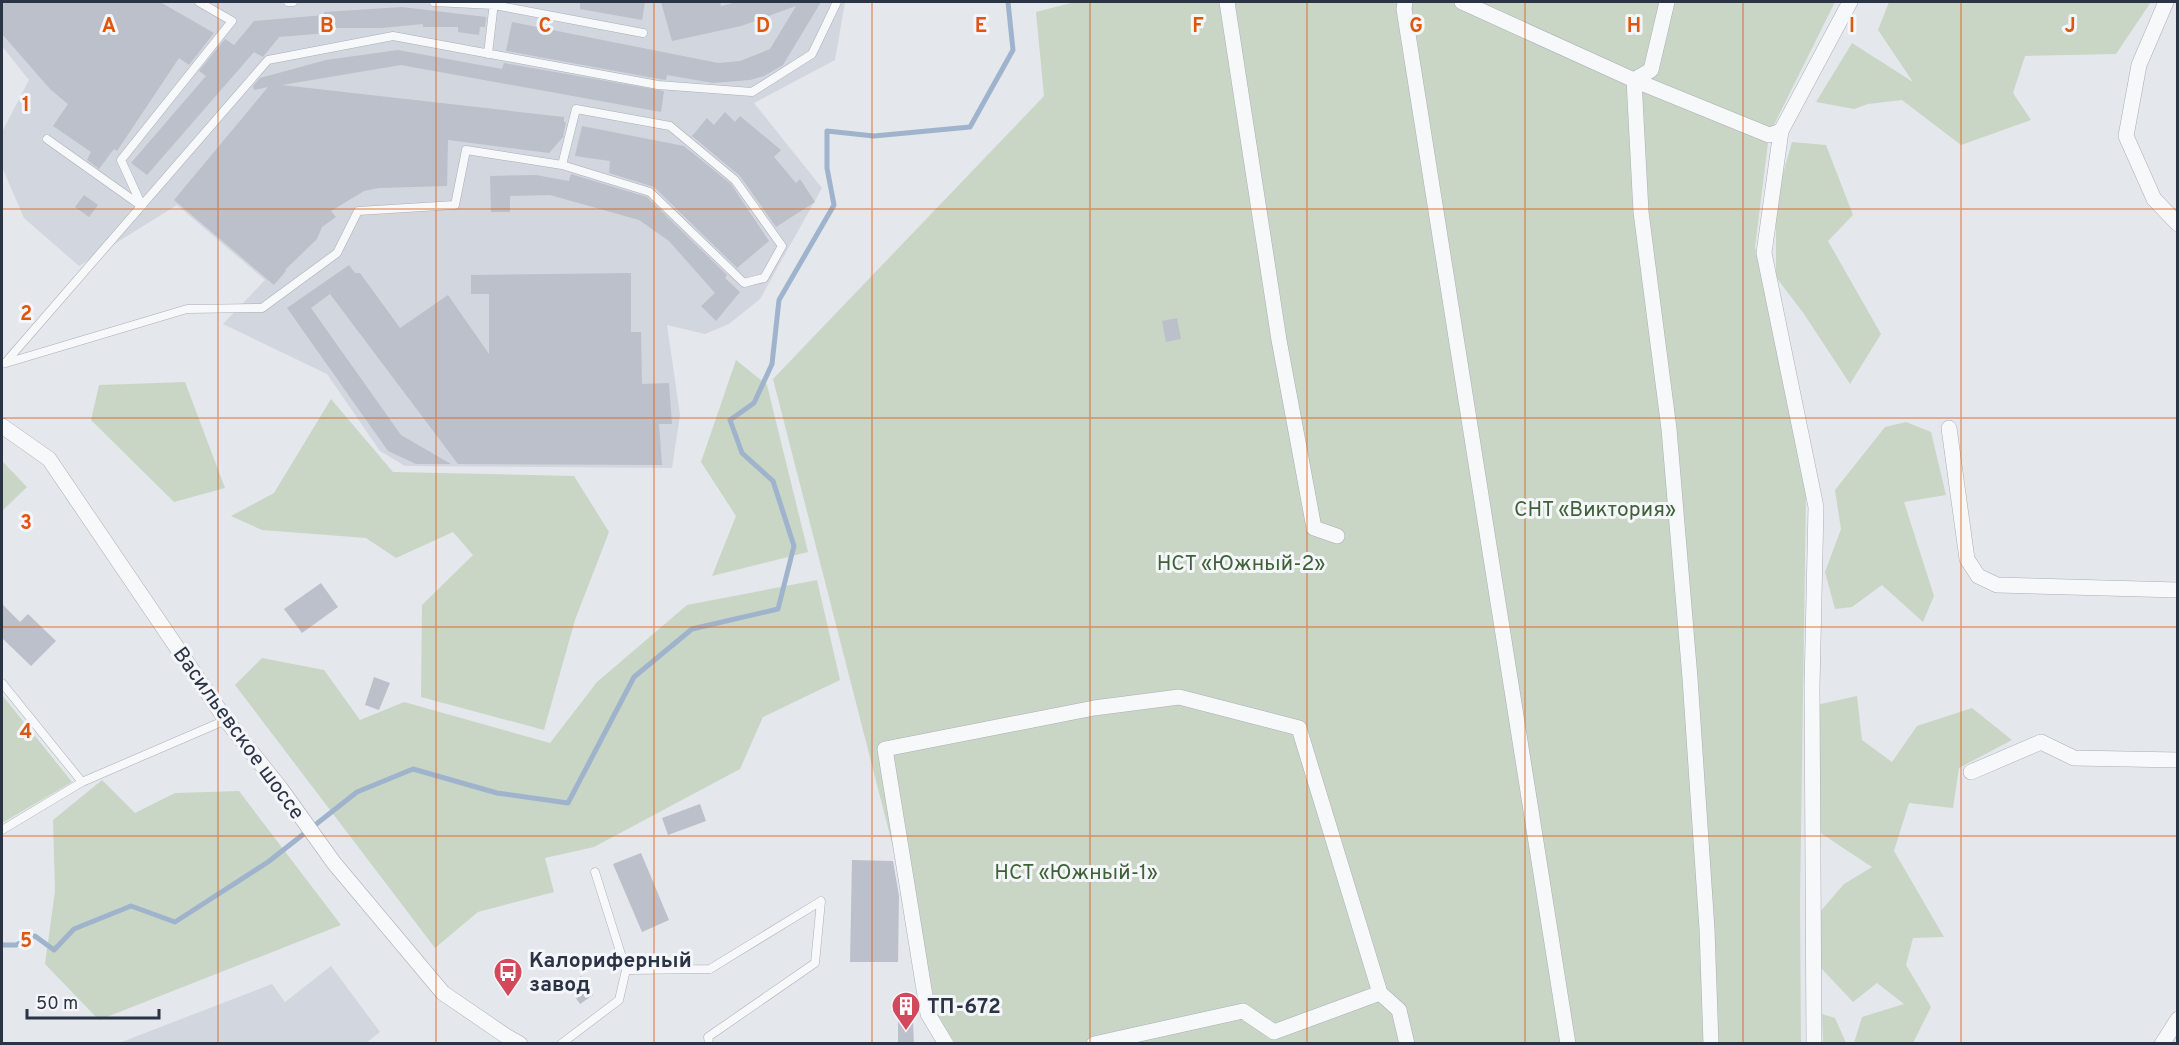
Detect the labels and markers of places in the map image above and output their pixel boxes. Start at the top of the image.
place label: Калориферный завод [529,948,692,999]
bus stop icon: Калориферный завод [492,956,524,998]
building icon: ТП-672 [890,990,922,1032]
place label: ТП-672 [927,994,1001,1021]

